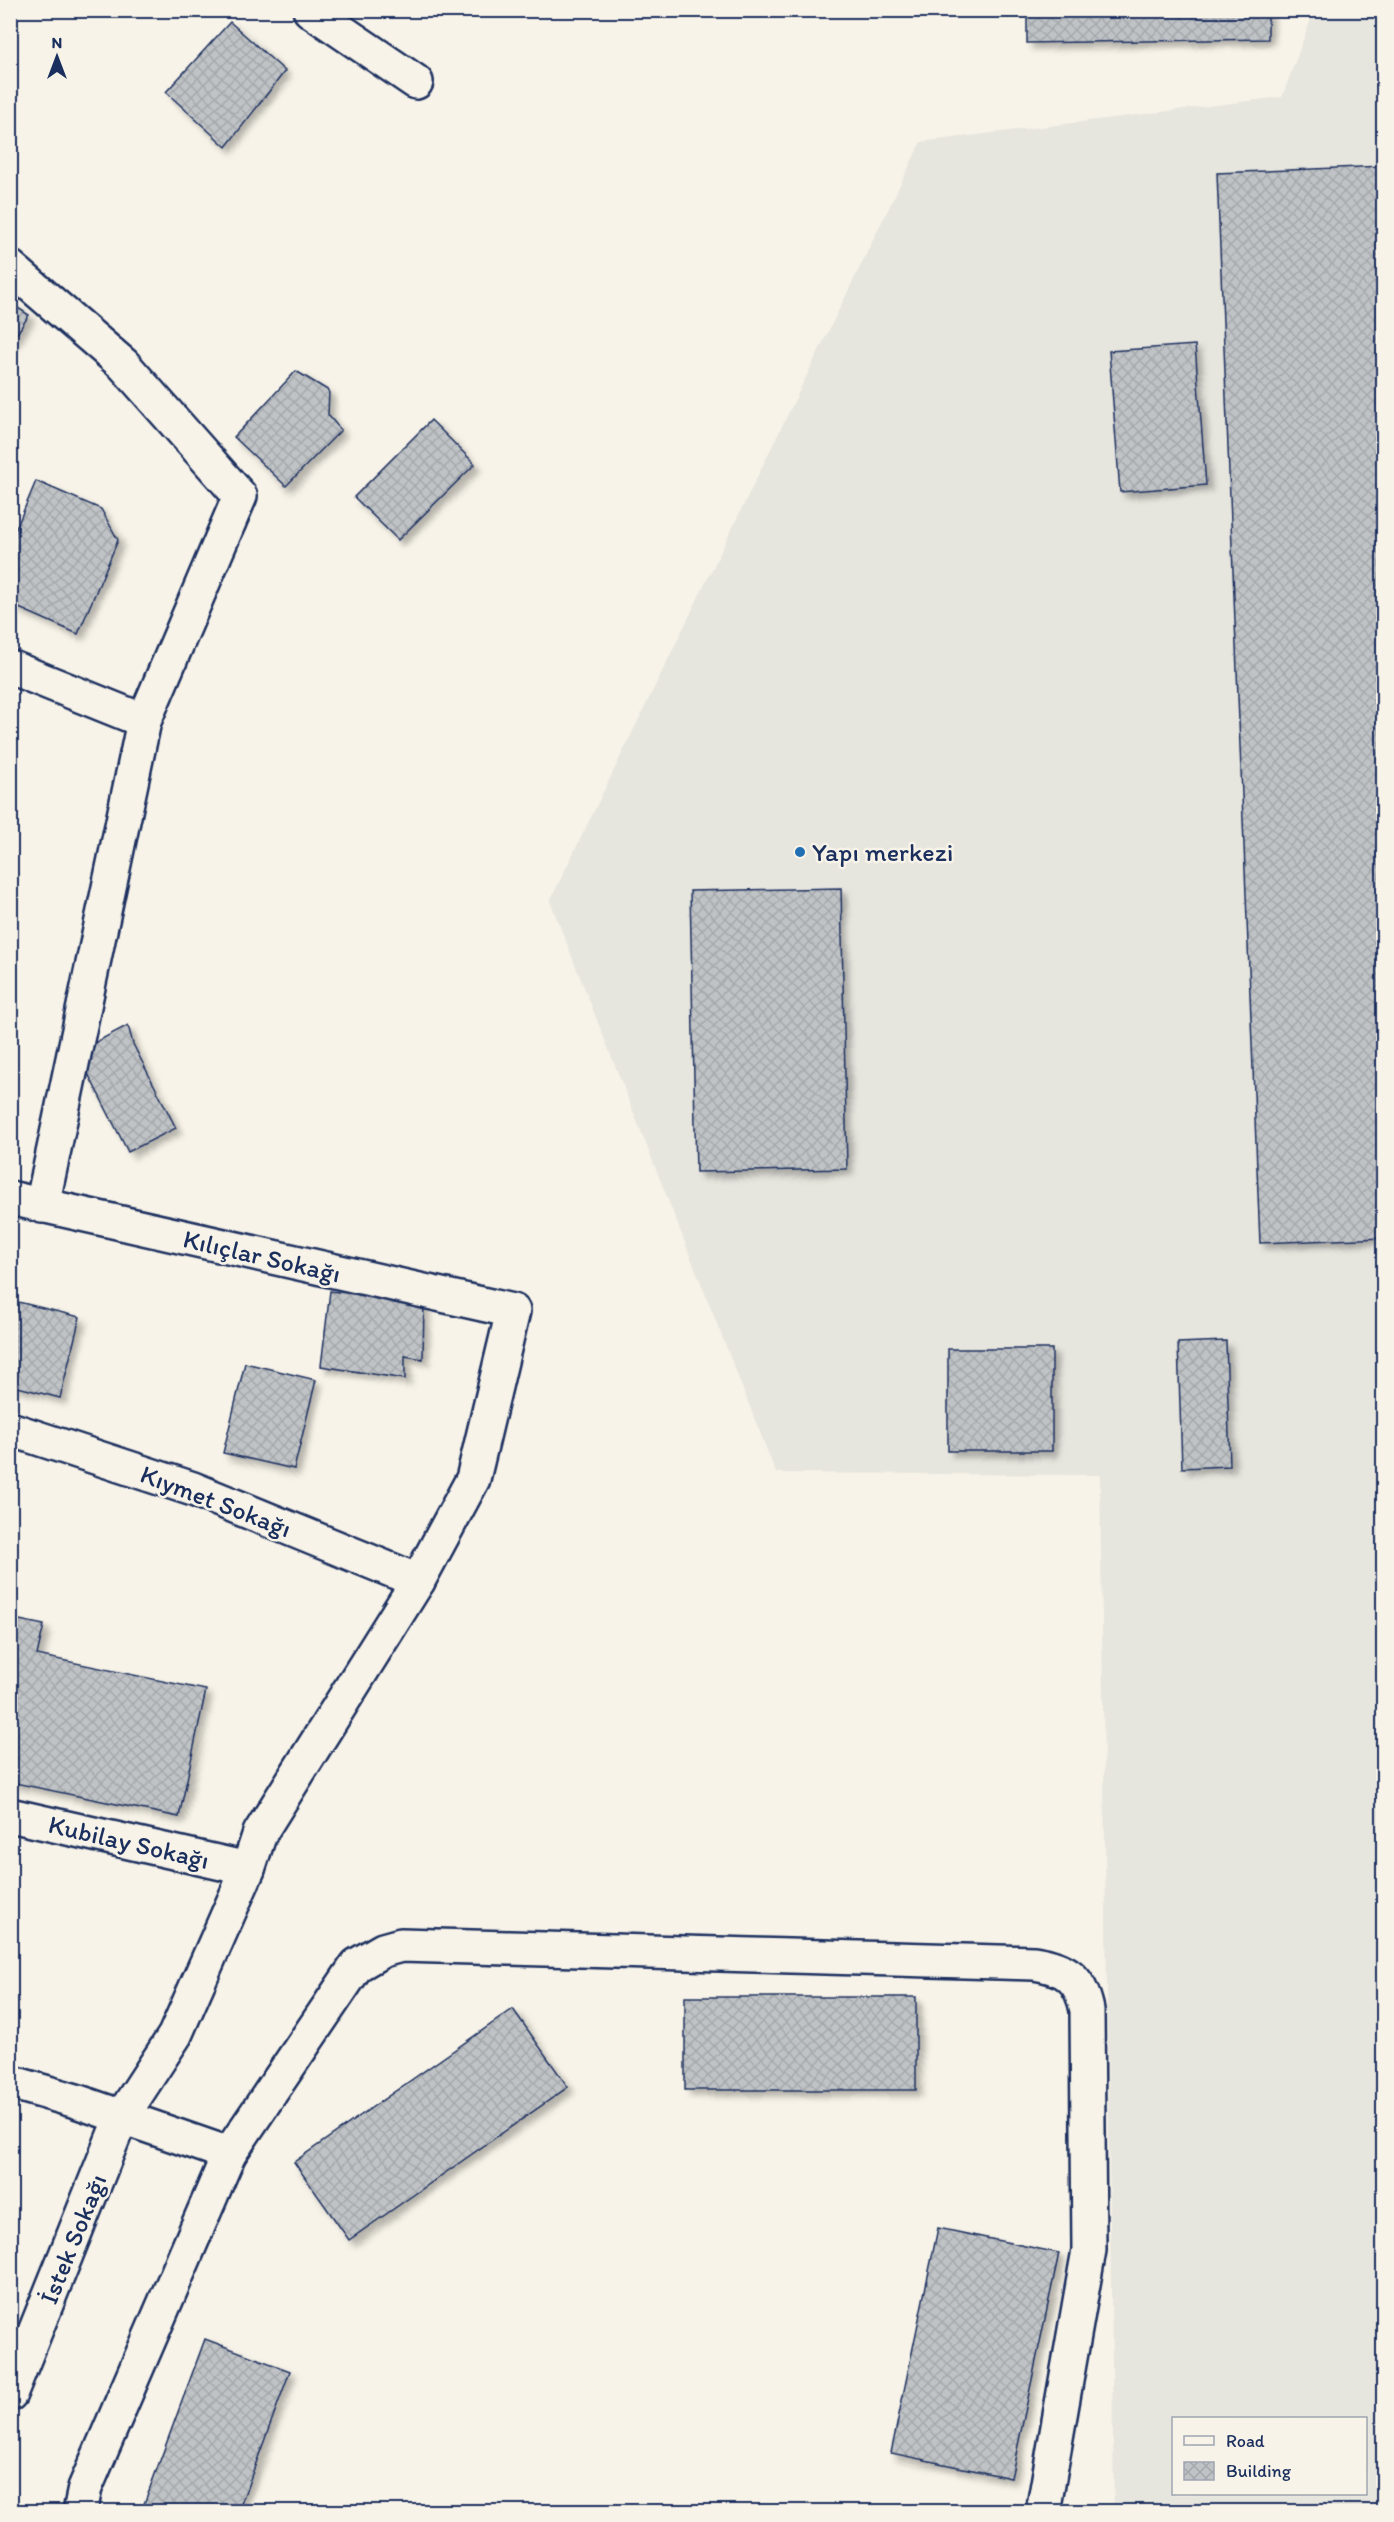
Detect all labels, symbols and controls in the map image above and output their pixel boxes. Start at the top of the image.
north arrow [27,27,87,87]
text: N [52,33,62,52]
place label: Yapı merkezi [812,836,953,868]
marker: Yapı merkezi [793,845,807,859]
street label: Kılıçlar Sokağı [180,1222,344,1290]
street label: Kıymet Sokağı [136,1458,296,1544]
street label: Kubilay Sokağı [46,1808,212,1876]
street label: İstek Sokağı [32,2169,114,2309]
legend [1172,2417,1367,2495]
text: Road [1226,2430,1265,2452]
text: Building [1226,2460,1292,2482]

